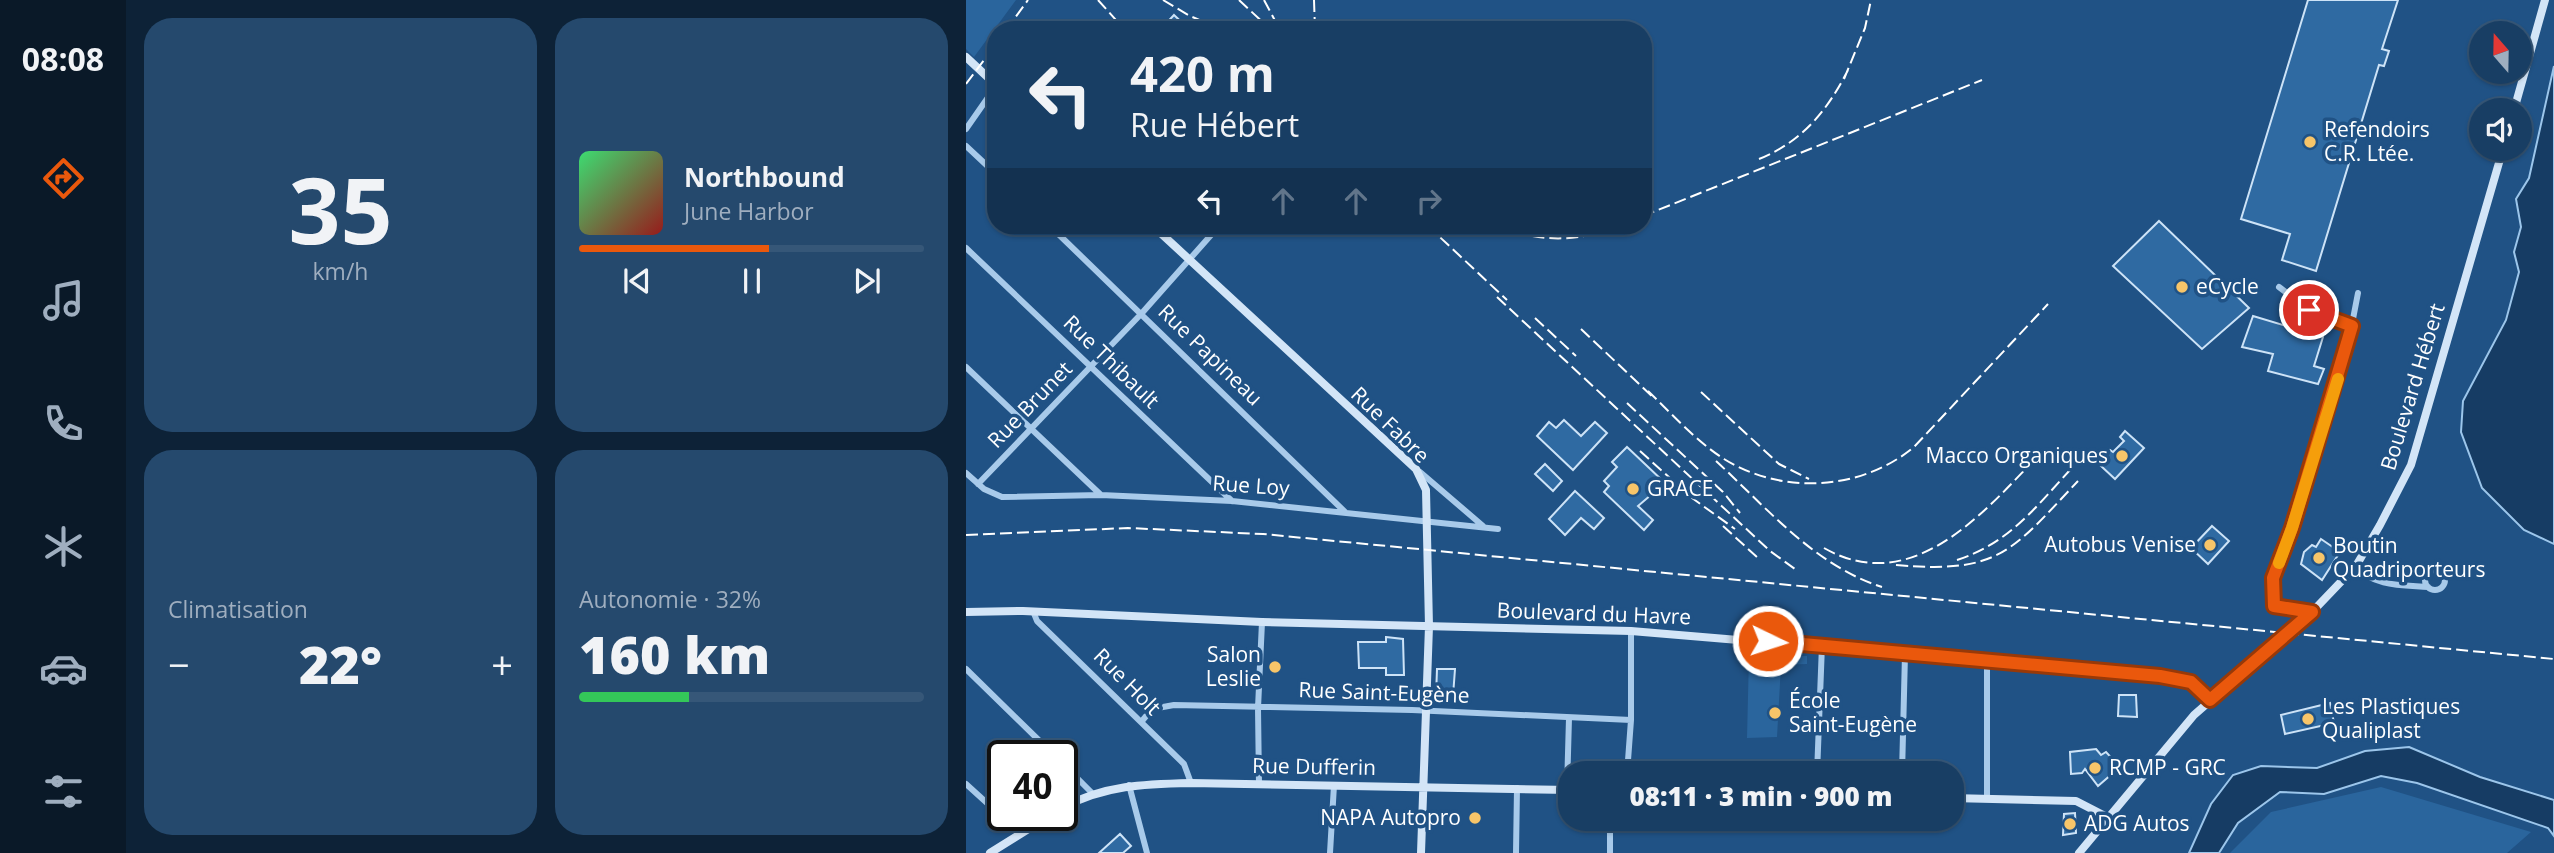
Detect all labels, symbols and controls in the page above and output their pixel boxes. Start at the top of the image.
north arrow [2469,21,2532,84]
map controls [2469,21,2532,161]
text: 08:08 [22,37,104,80]
text: 420 m [1130,40,1275,106]
icon: left [1015,49,1106,140]
button: sound [2469,98,2532,161]
text: Rue Hébert [1130,103,1299,146]
place label: Refendoirs C.R. Ltée. [2324,115,2430,167]
marker: Refendoirs C.R. Ltée. [2302,134,2318,150]
text: 35 [288,147,393,271]
icon: directions [39,154,88,203]
text: Northbound [684,159,845,195]
icon: left [1191,182,1229,220]
icon: ahead [1264,182,1302,220]
icon: ahead [1337,182,1375,220]
icon: right [1410,182,1448,220]
text: June Harbor [684,195,814,227]
text: km/h [313,255,368,287]
icon: previous [618,262,656,300]
icon: pause [733,262,771,300]
icon: next [848,262,886,300]
place label: eCycle [2196,272,2259,300]
icon: music [39,276,88,325]
marker: eCycle [2174,279,2190,295]
pin [2279,280,2339,340]
icon: arrive [2290,291,2328,329]
street label: Rue Papineau [1152,297,1269,411]
street label: Boulevard Hébert [2373,300,2451,474]
street label: Rue Thibault [1058,308,1166,414]
street label: Rue Brunet [981,355,1078,454]
street label: Rue Fabre [1345,380,1436,469]
icon: phone [39,399,88,448]
place label: Macco Organiques [1926,441,2108,469]
marker: Macco Organiques [2114,448,2130,464]
street label: Rue Loy [1212,468,1291,502]
place label: GRACE [1647,474,1713,502]
marker: GRACE [1625,481,1641,497]
icon: climate [39,522,88,571]
place label: Autobus Venise [2044,530,2196,558]
place label: Boutin Quadriporteurs [2333,531,2485,583]
marker: Autobus Venise [2202,537,2218,553]
marker: Boutin Quadriporteurs [2311,550,2327,566]
text: Autonomie · 32% [579,583,761,615]
text: Climatisation [168,593,308,625]
street label: Boulevard du Havre [1496,596,1692,630]
position arrow [1731,604,1805,678]
text: 160 km [579,618,770,689]
text: 22° [299,628,382,699]
text: − [168,638,190,690]
text: + [491,638,513,690]
place label: Salon Leslie [1206,640,1261,692]
street label: Rue Holt [1088,642,1167,721]
icon: car [39,644,88,693]
marker: Salon Leslie [1267,659,1283,675]
street label: Rue Saint-Eugène [1298,675,1470,709]
place label: École Saint-Eugène [1789,686,1917,738]
place label: Les Plastiques Qualiplast [2322,692,2460,744]
marker: École Saint-Eugène [1767,705,1783,721]
marker: Les Plastiques Qualiplast [2300,711,2316,727]
speed limit sign: 40 [987,740,1078,831]
street label: Rue Dufferin [1252,751,1376,781]
place label: RCMP - GRC [2109,753,2226,781]
marker: RCMP - GRC [2087,760,2103,776]
icon: filters [39,767,88,816]
text: 08:11 · 3 min · 900 m [1630,778,1892,814]
place label: NAPA Autopro [1320,803,1461,831]
place label: ADG Autos [2084,809,2190,837]
marker: NAPA Autopro [1467,810,1483,826]
marker: ADG Autos [2062,816,2078,832]

